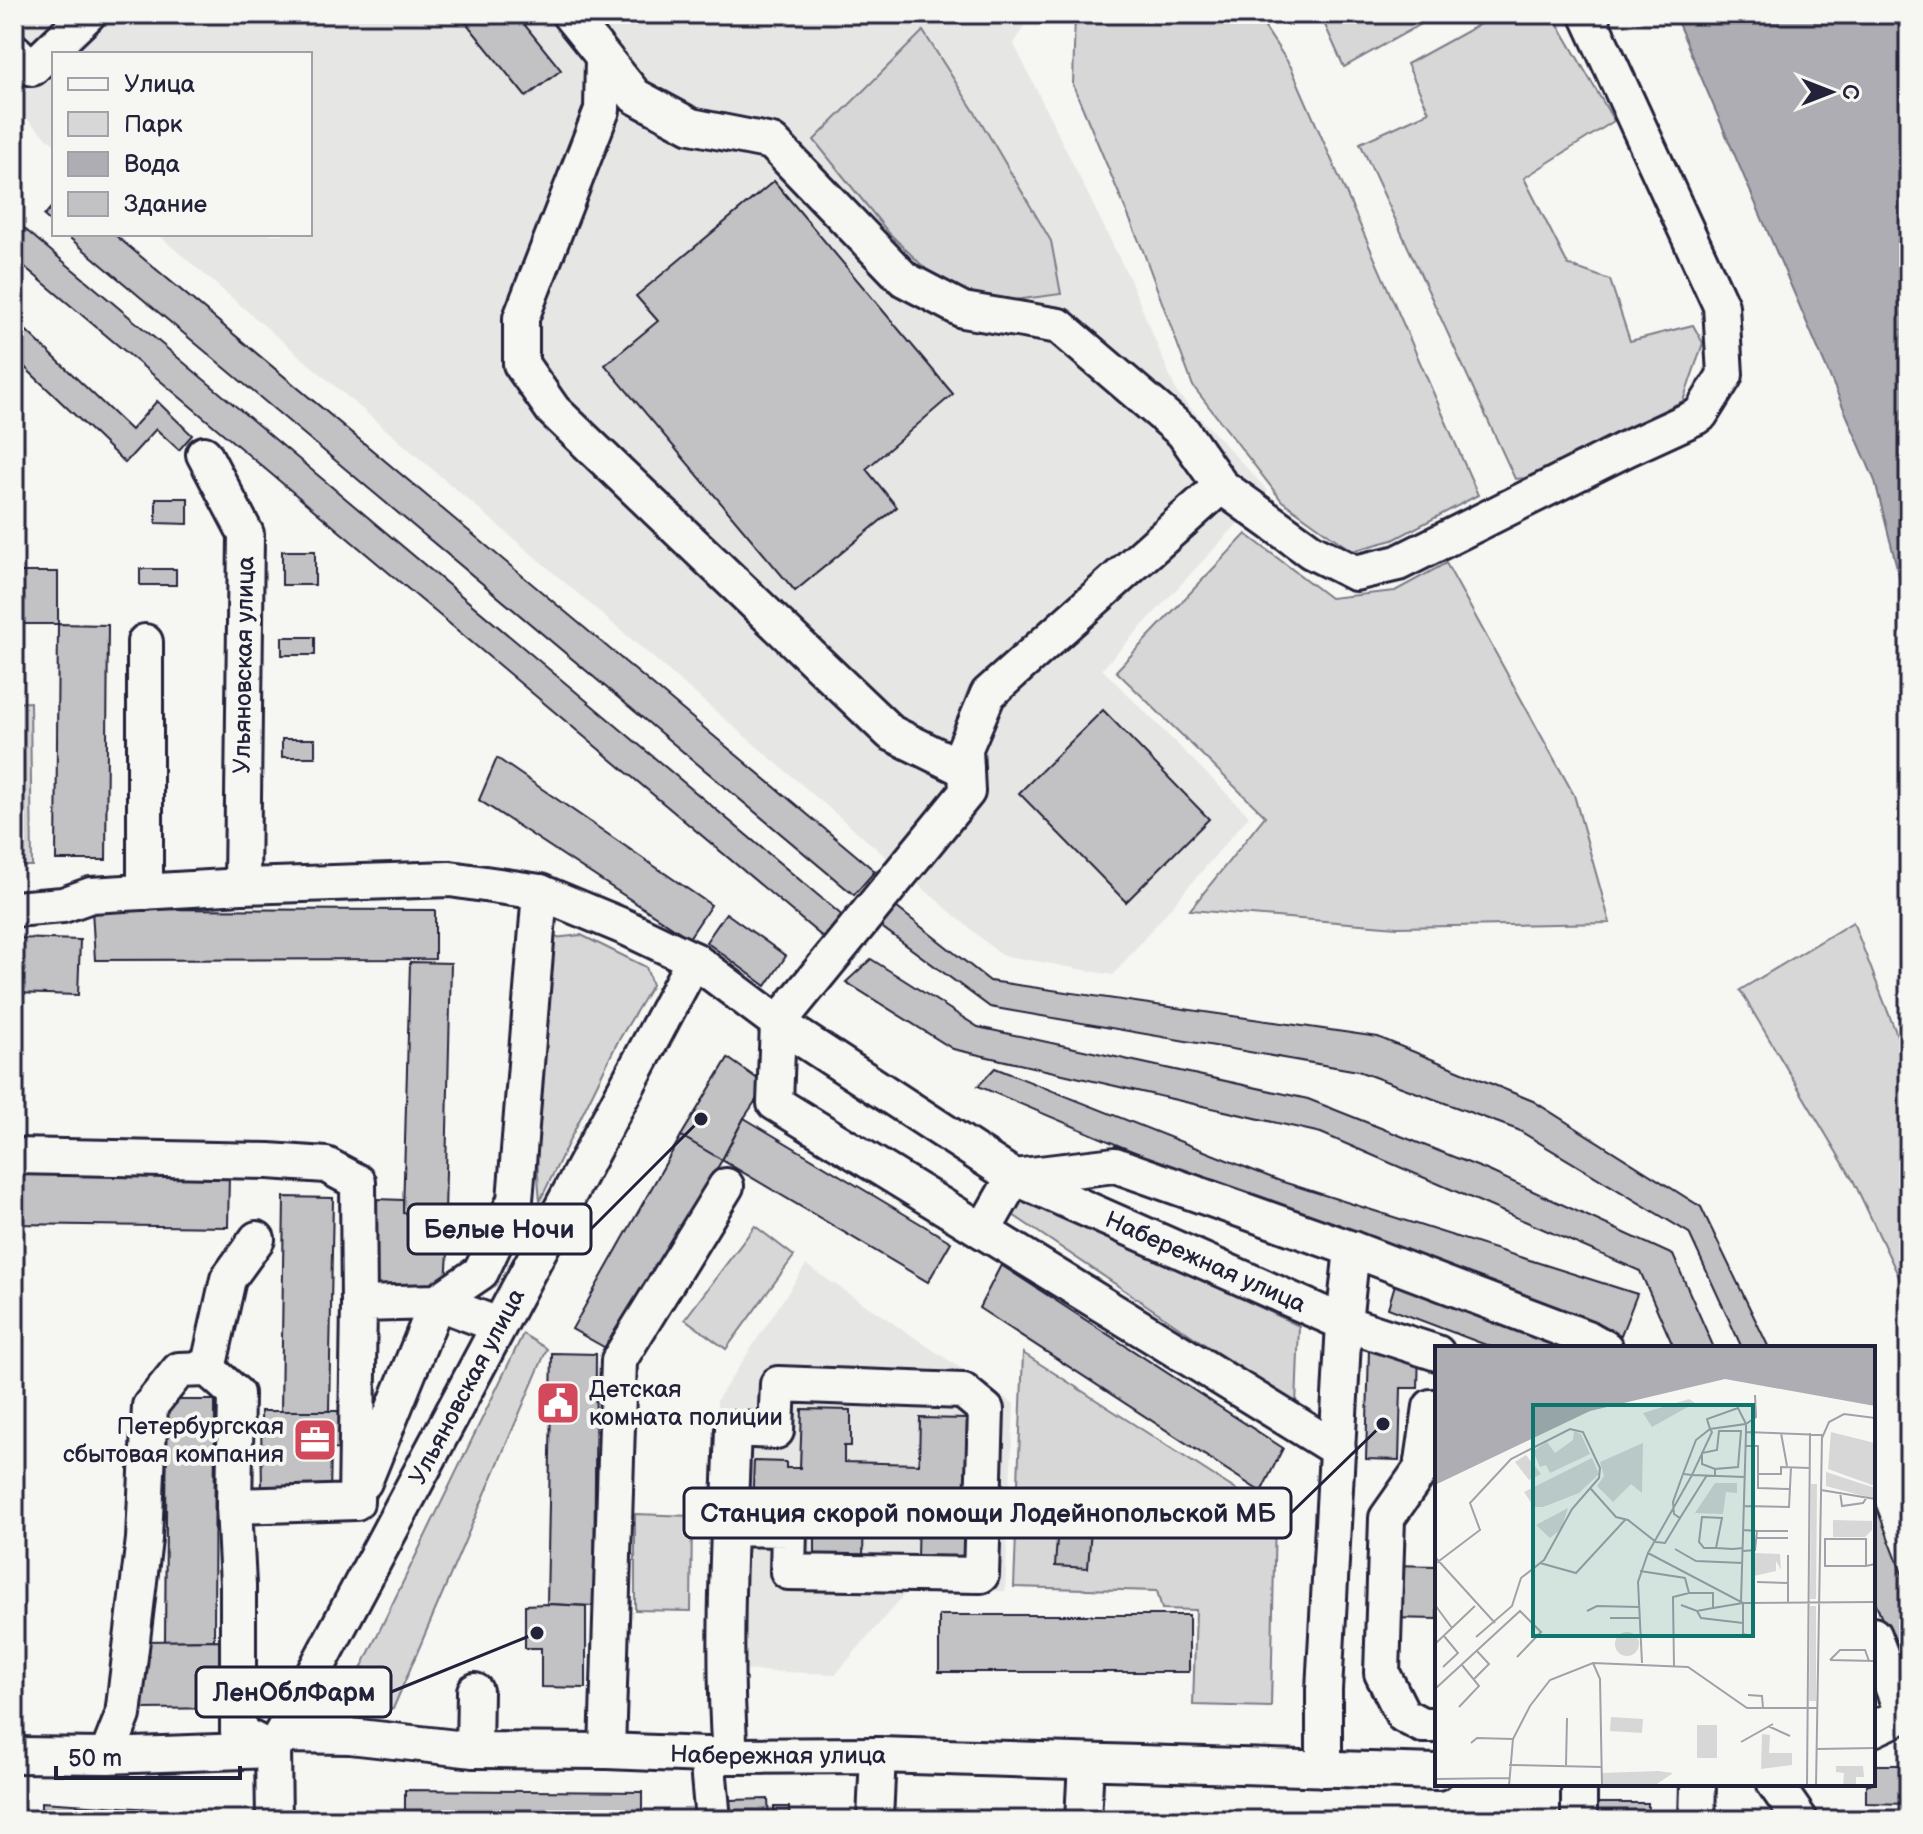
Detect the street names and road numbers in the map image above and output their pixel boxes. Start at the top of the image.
street label: Ульяновская улица [228,556,260,774]
street label: Набережная улица [1101,1205,1310,1319]
street label: Ульяновская улица [403,1283,531,1489]
street label: Набережная улица [669,1739,887,1771]

